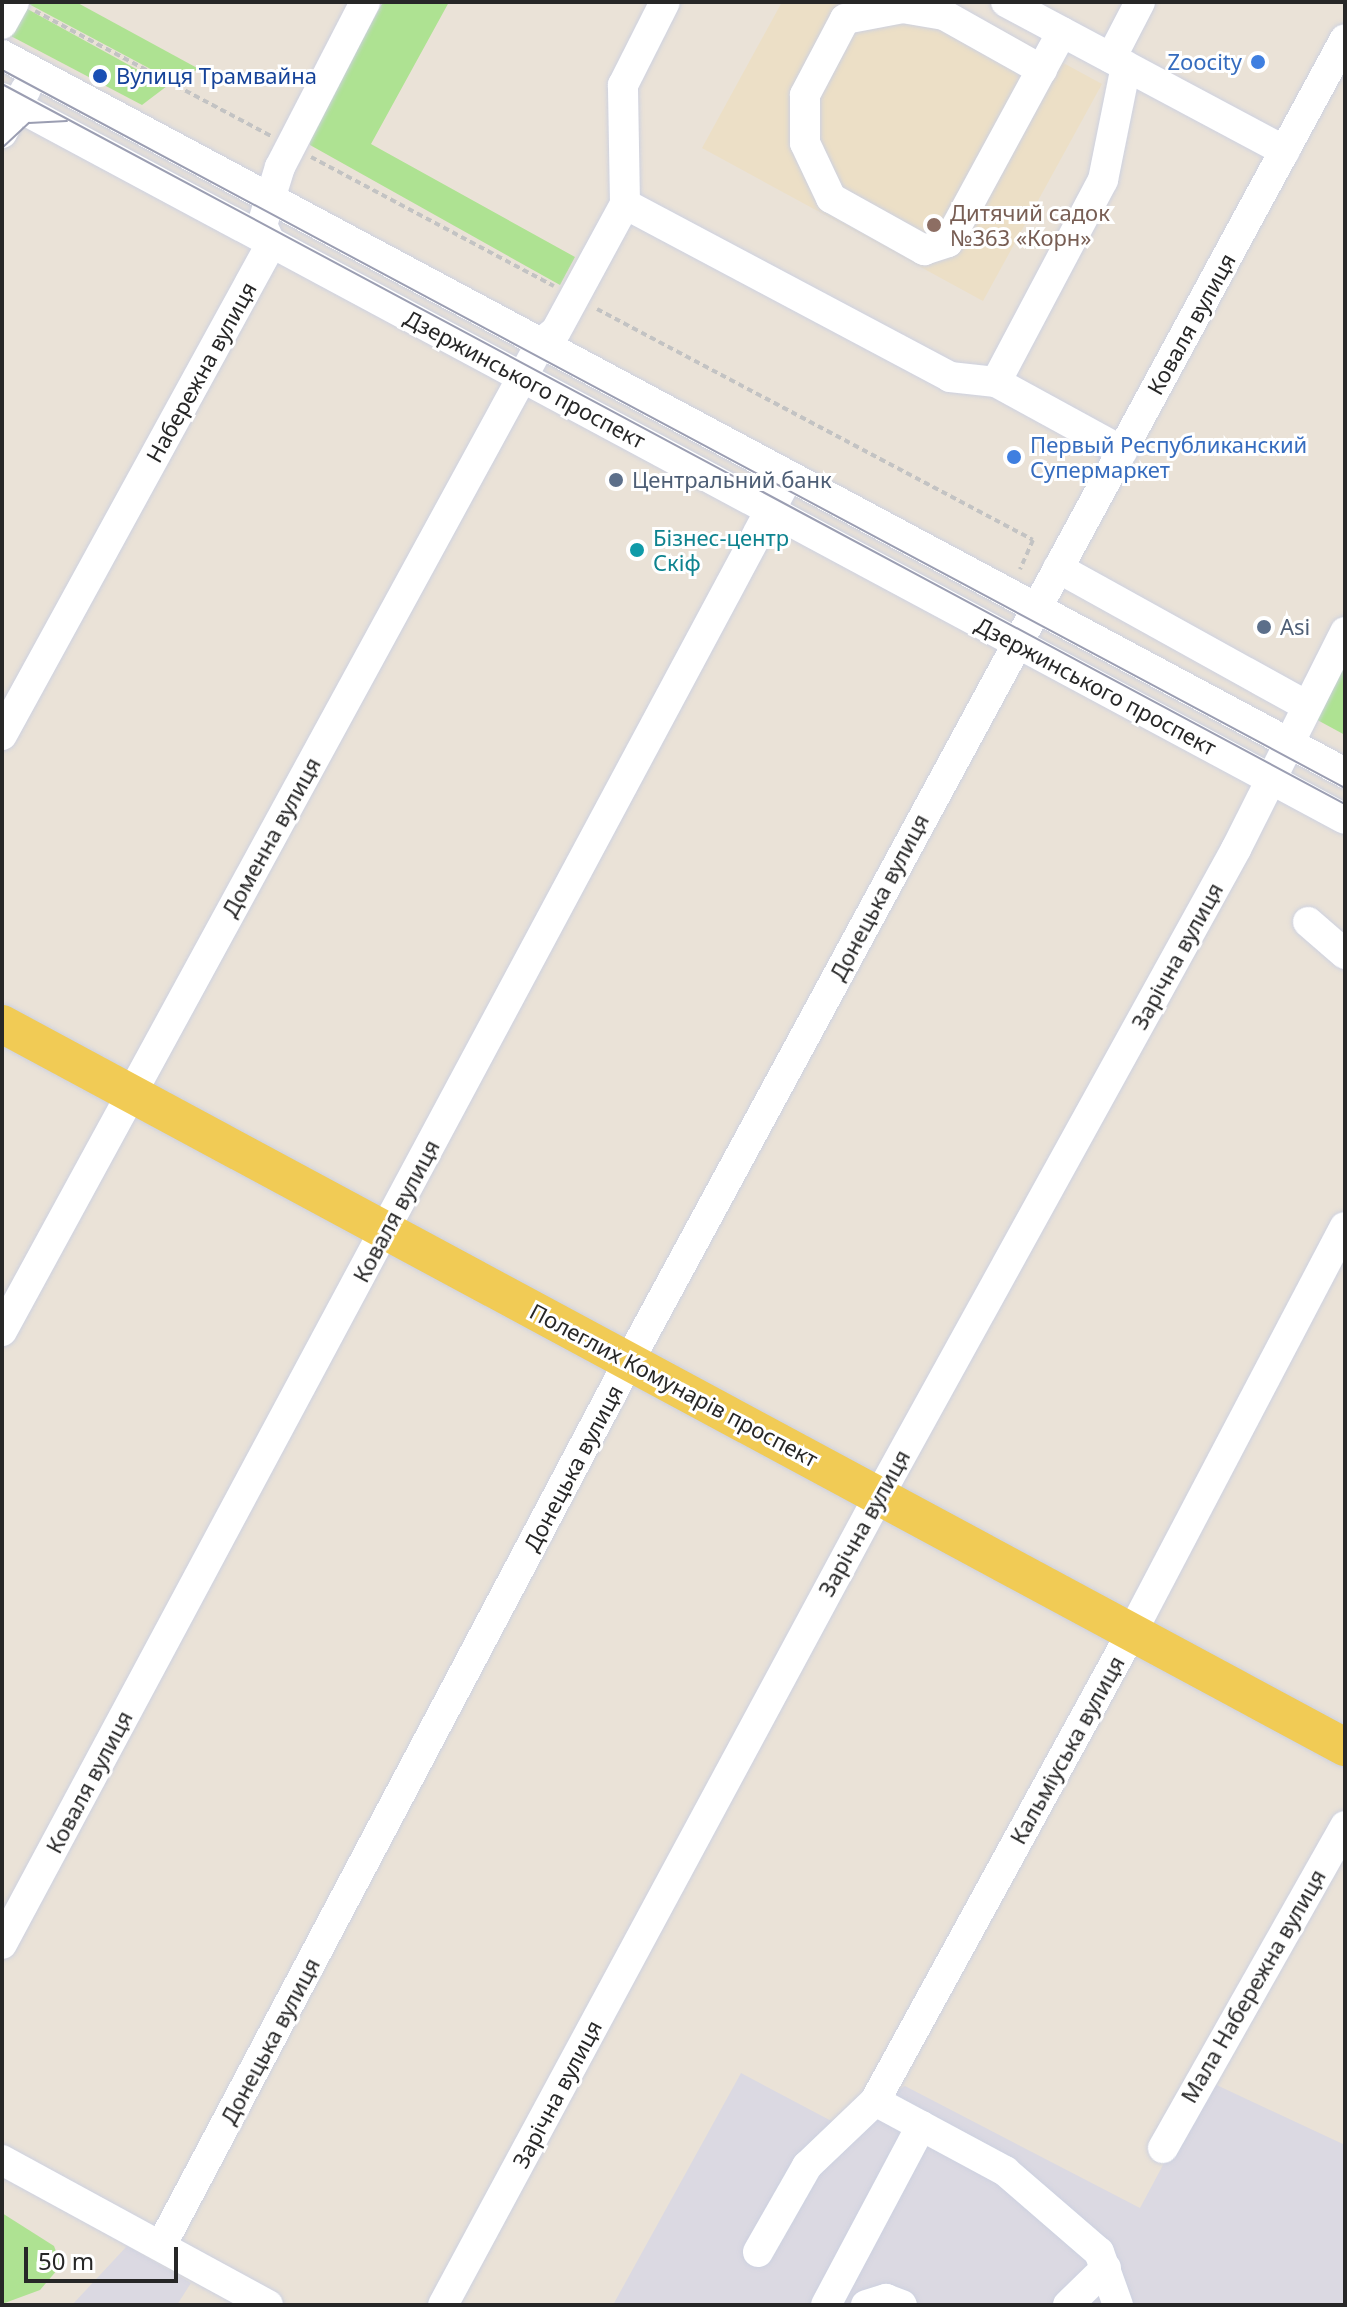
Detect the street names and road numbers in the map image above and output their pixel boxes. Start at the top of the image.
street label: Коваля вулиця [1141,249,1241,399]
street label: Набережна вулиця [140,277,262,467]
street label: Дзержинського проспект [400,304,650,454]
street label: Дзержинського проспект [971,611,1221,761]
street label: Доменна вулиця [216,753,326,921]
street label: Донецька вулиця [824,809,934,985]
street label: Зарічна вулиця [1126,878,1228,1034]
street label: Коваля вулиця [347,1135,445,1287]
street label: Полеглих Комунарів проспект [526,1298,822,1472]
street label: Донецька вулиця [518,1380,628,1556]
street label: Зарічна вулиця [813,1445,915,1601]
street label: Кальміуська вулиця [1004,1651,1130,1849]
street label: Коваля вулиця [40,1706,138,1858]
street label: Мала Набережна вулиця [1175,1865,1331,2107]
street label: Донецька вулиця [215,1953,325,2129]
street label: Зарічна вулиця [507,2016,607,2172]

